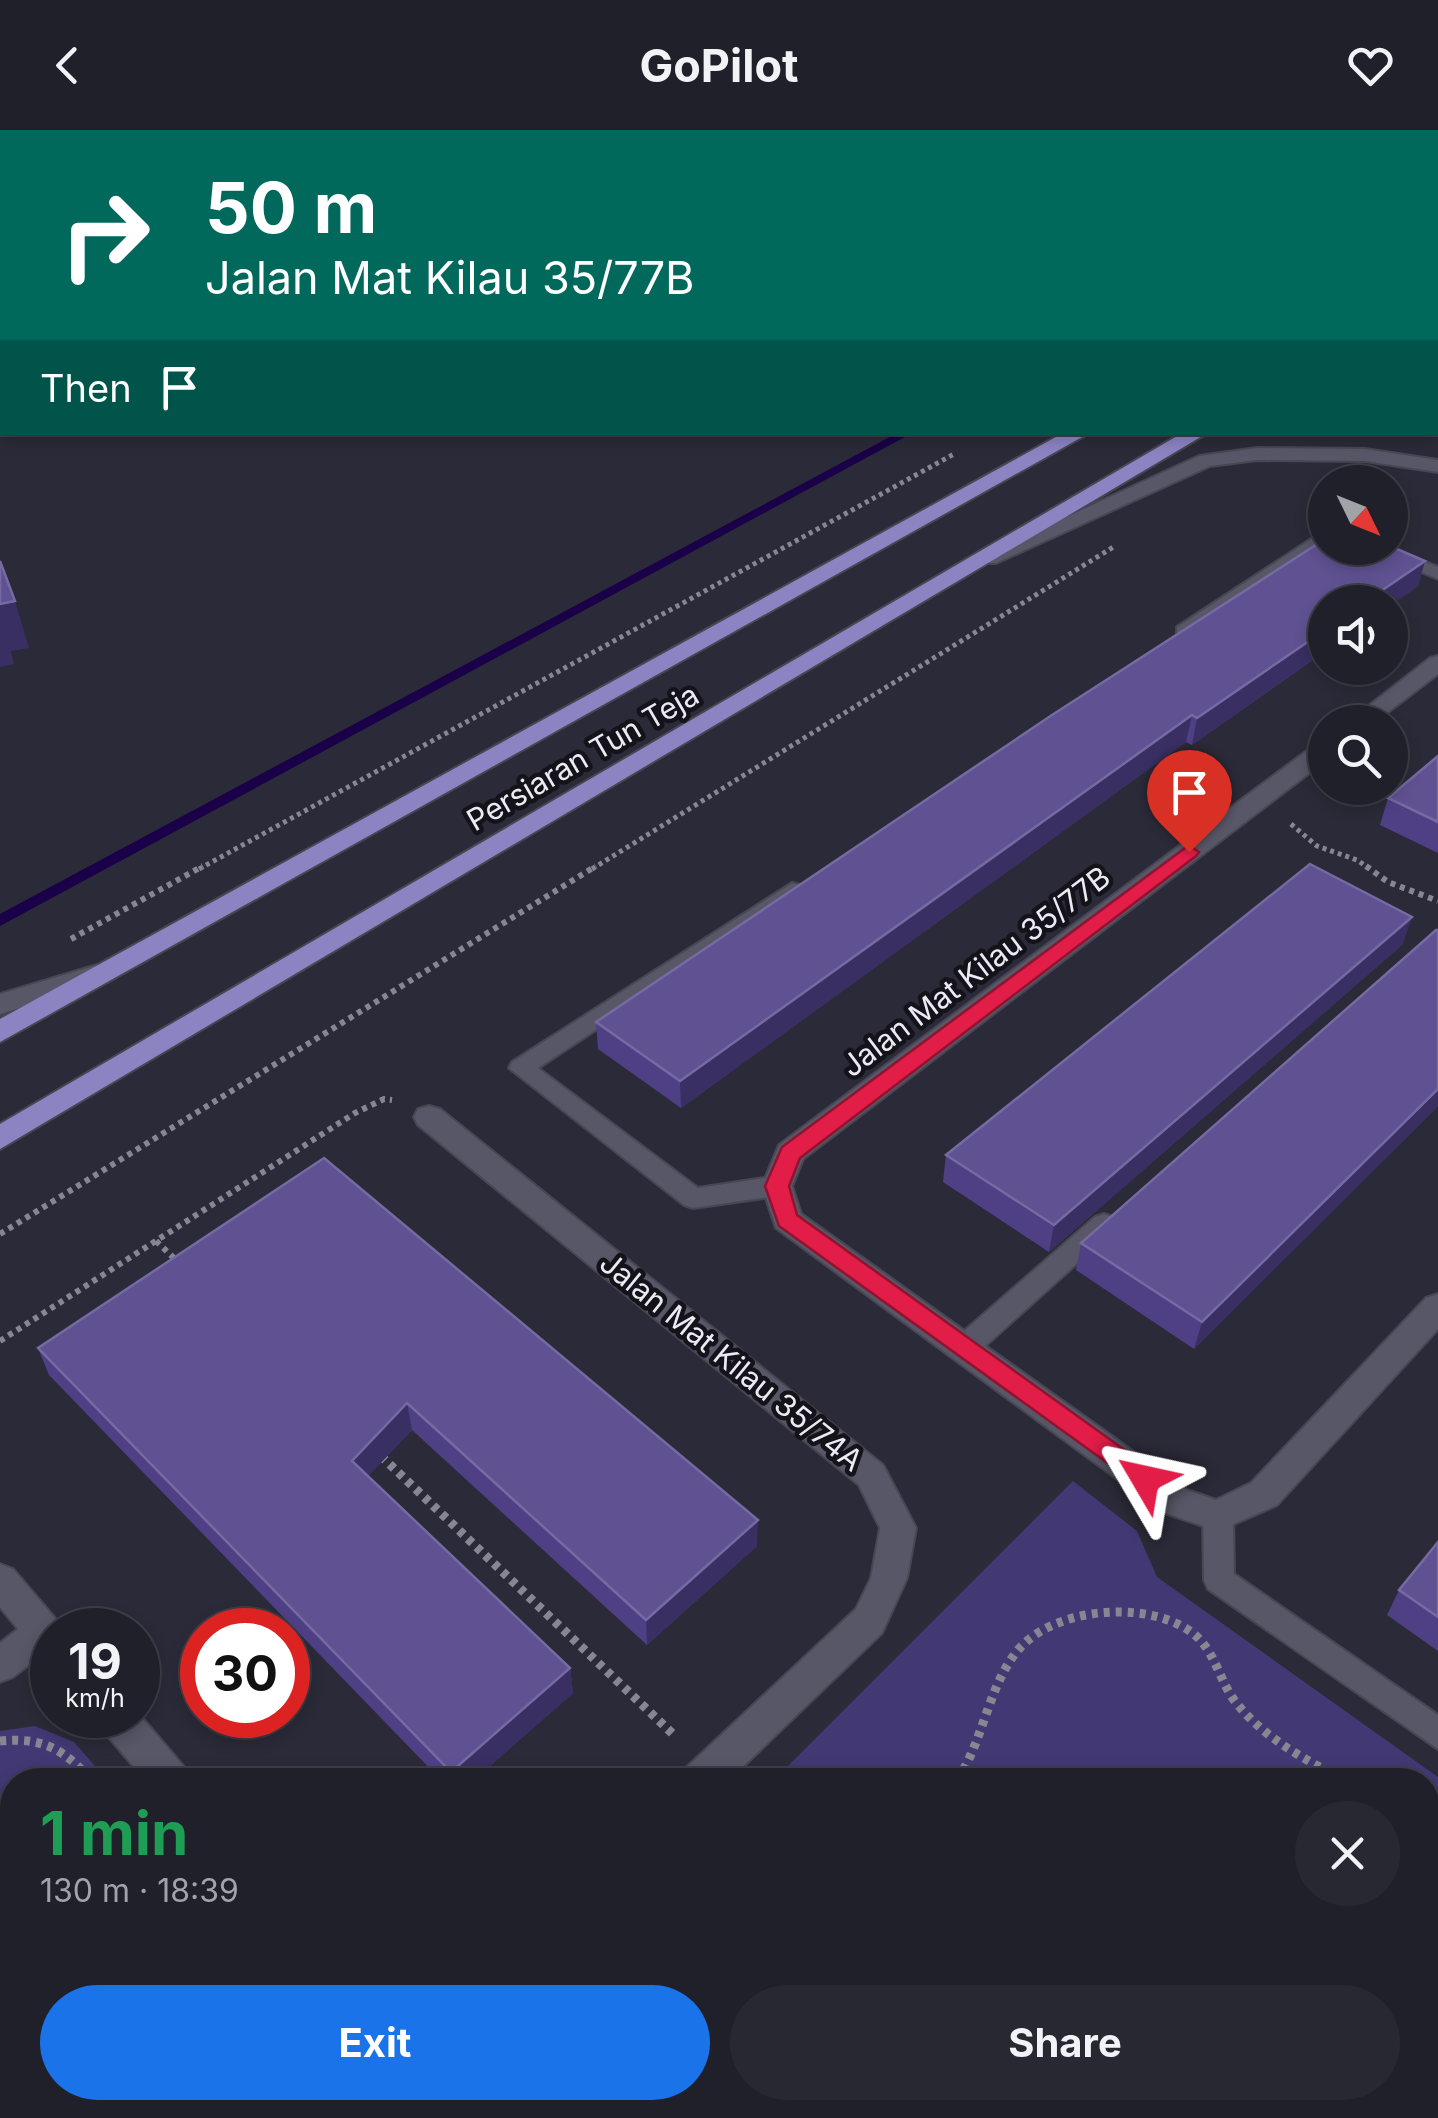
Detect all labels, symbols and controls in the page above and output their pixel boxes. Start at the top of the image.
icon: back [40,38,95,93]
text: GoPilot [640,38,799,93]
icon: heart [1343,38,1398,93]
text: 50 m [205,165,377,250]
icon: right [40,170,170,300]
text: Jalan Mat Kilau 35/77B [205,250,695,305]
icon: arrive [152,360,207,415]
text: Then [40,365,132,411]
north arrow [1308,465,1408,565]
map controls [1308,465,1408,805]
button: sound [1308,585,1408,685]
street label: Persiaran Tun Teja [460,676,705,838]
button: search [1308,705,1408,805]
pin [1147,750,1232,853]
icon: arrive [1162,765,1217,820]
street label: Jalan Mat Kilau 35/77B [834,859,1117,1084]
street label: Jalan Mat Kilau 35/74A [593,1244,870,1478]
position arrow [1093,1427,1197,1531]
speed limit sign: 30 [180,1608,310,1738]
text: 19 [68,1631,122,1691]
text: km/h [65,1683,125,1713]
text: 1 min [40,1797,188,1869]
button: close [1295,1801,1400,1906]
text: 130 m · 18:39 [40,1871,239,1910]
button: Exit [40,1985,710,2100]
button: Share [730,1985,1400,2100]

